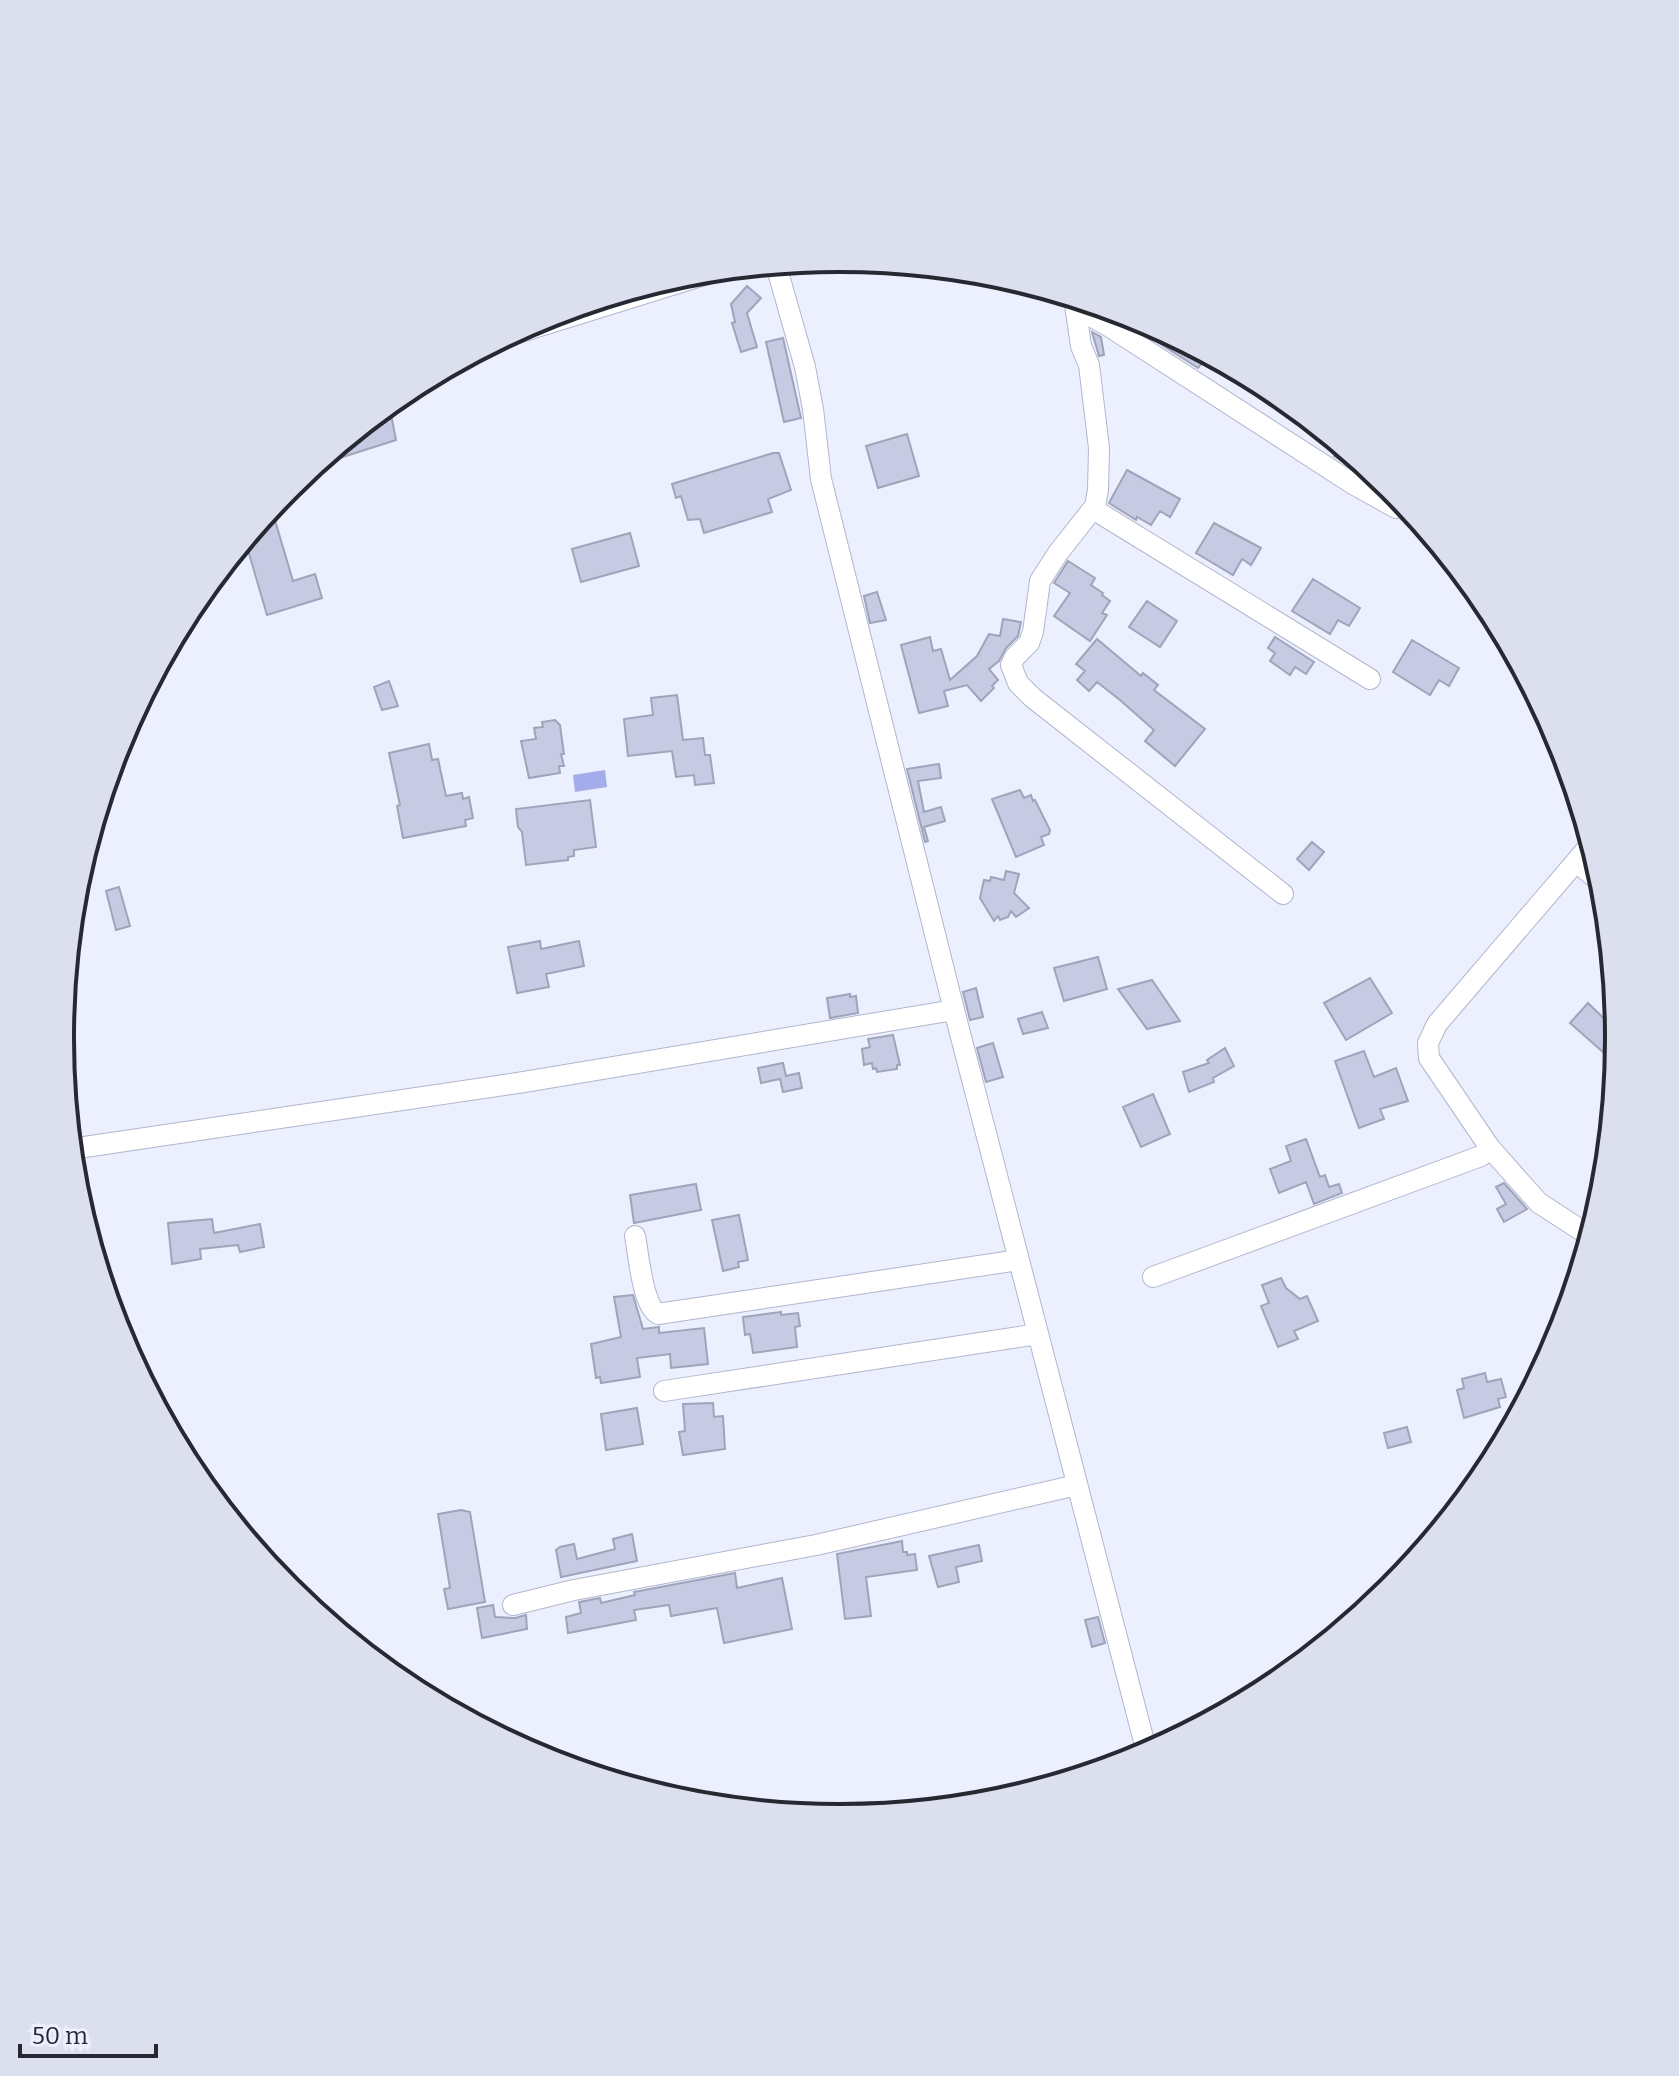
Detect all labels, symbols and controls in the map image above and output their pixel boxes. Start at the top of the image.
scale bar [20,2008,156,2058]
text: 50 m [32,2022,88,2050]

